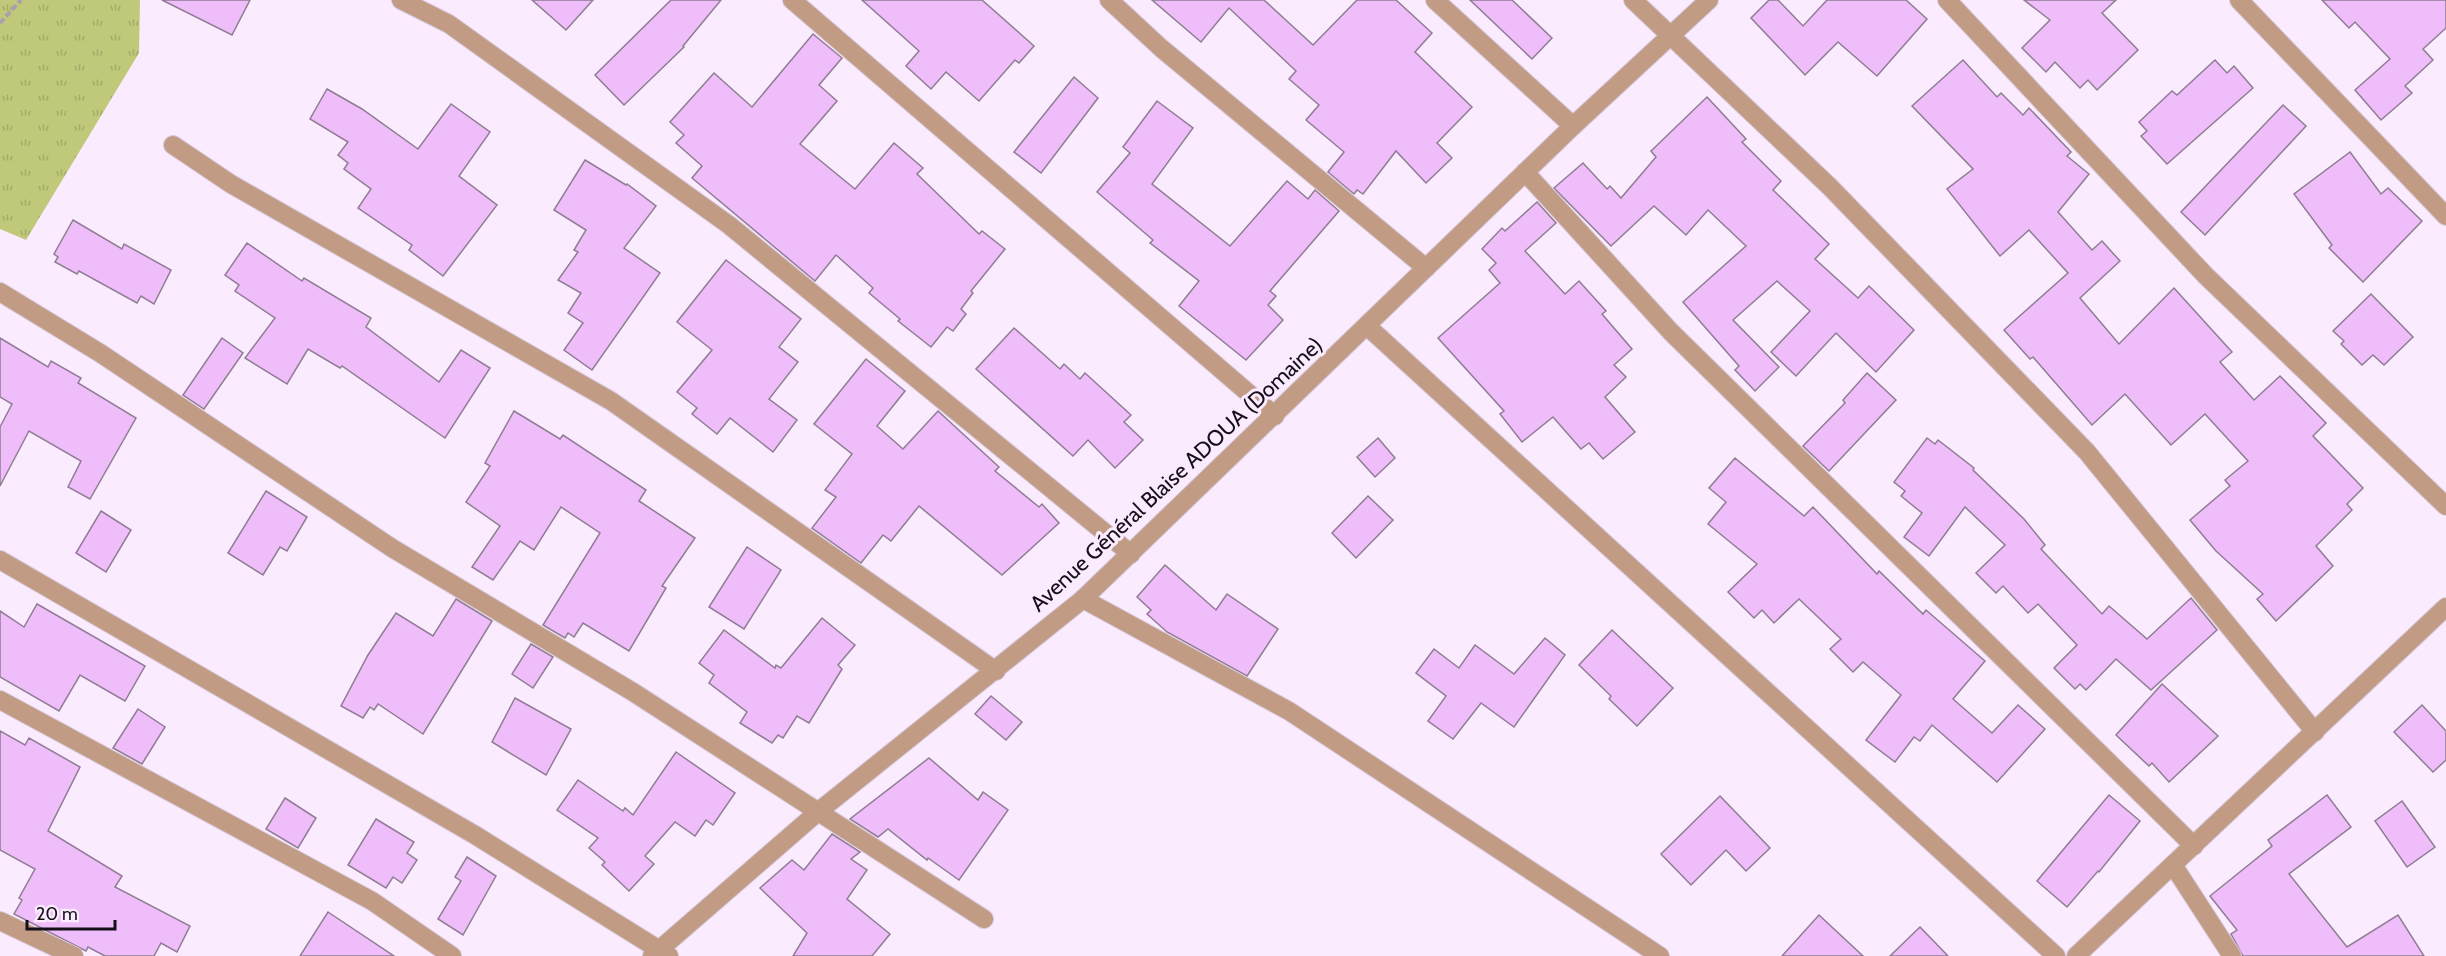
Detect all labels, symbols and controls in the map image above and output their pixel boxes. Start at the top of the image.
street label: Avenue Général Blaise ADOUA (Domaine) [1025,332,1328,617]
scale bar [27,893,116,931]
text: 20 m [36,903,78,925]

